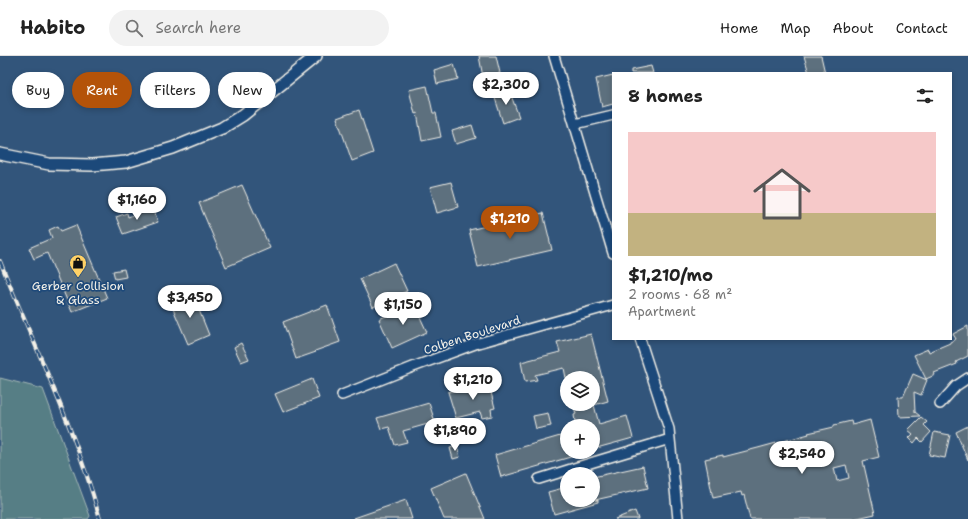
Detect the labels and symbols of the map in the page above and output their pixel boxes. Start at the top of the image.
pin: $2,300 [473,72,539,106]
pin: $1,160 [104,187,170,221]
pin: $1,210 [477,206,543,240]
shop icon: Gerber Collision & Glass [68,253,88,278]
place label: Gerber Collision & Glass [32,278,124,308]
pin: $3,450 [157,285,223,319]
pin: $1,150 [370,292,436,326]
street label: Colben Boulevard [422,312,523,358]
pin: $1,210 [440,367,506,401]
pin: $1,890 [422,418,488,452]
pin: $2,540 [769,441,835,475]

